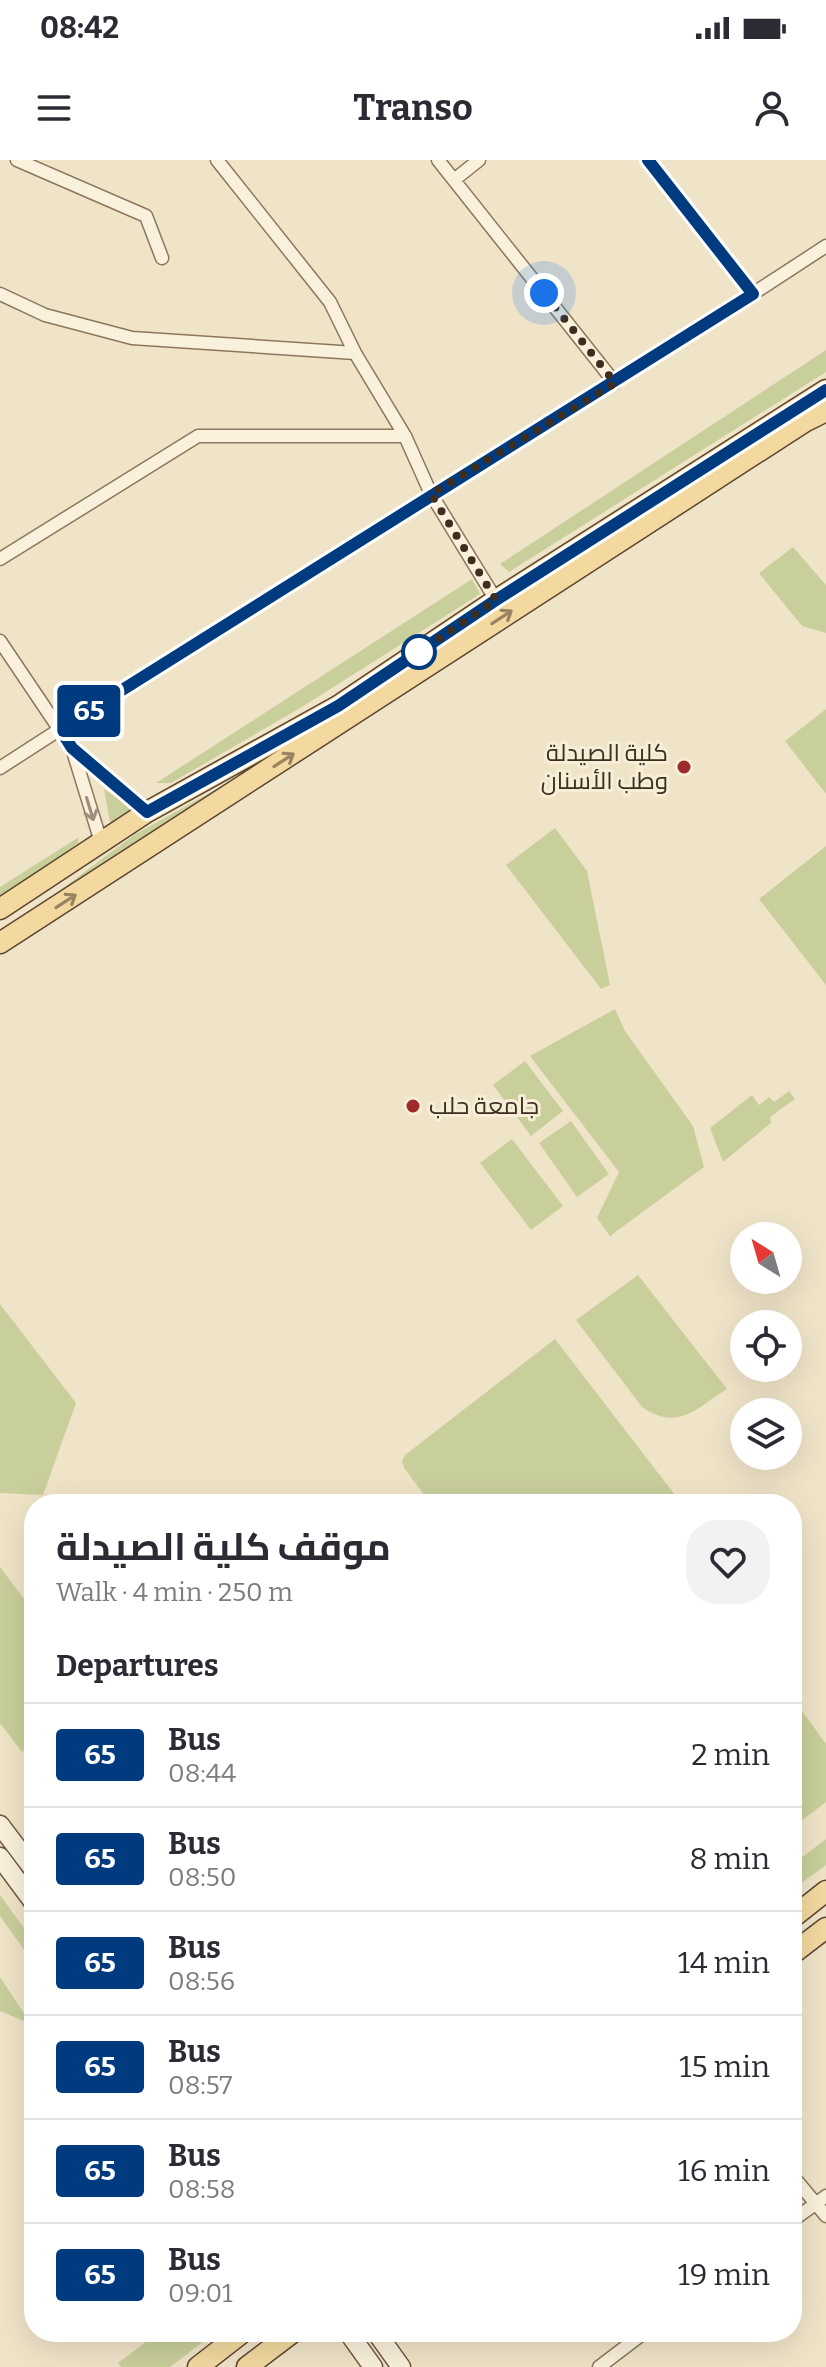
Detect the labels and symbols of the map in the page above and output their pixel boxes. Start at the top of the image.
your location [524,273,564,313]
one-way arrow [490,609,512,626]
unlabelled marker [402,635,436,669]
line badge: 65 [53,685,125,737]
place label: كلية الصيدلة وطب الأسنان [541,739,668,795]
one-way arrow [272,751,295,767]
marker: كلية الصيدلة وطب الأسنان [675,758,693,776]
one-way arrow [84,796,99,821]
one-way arrow [54,892,76,909]
place label: جامعة حلب [429,1092,539,1120]
marker: جامعة حلب [404,1097,422,1115]
north arrow [730,1222,802,1294]

